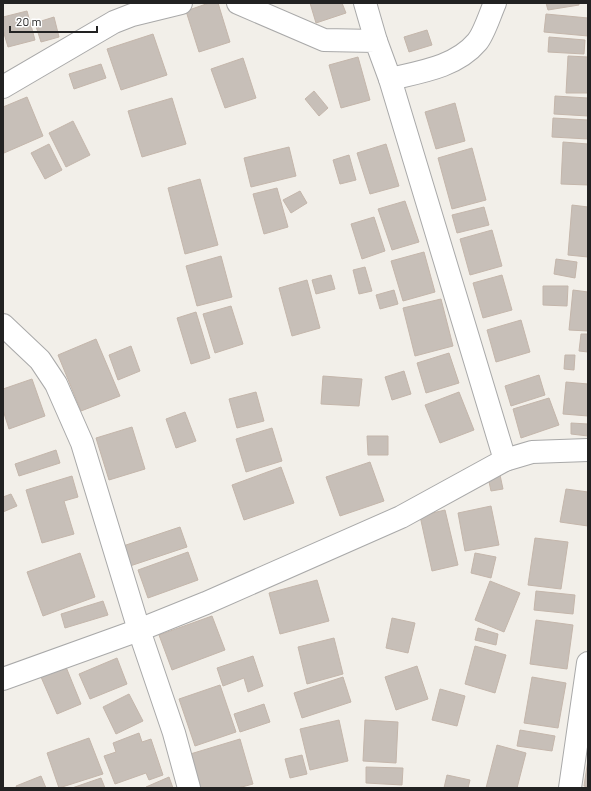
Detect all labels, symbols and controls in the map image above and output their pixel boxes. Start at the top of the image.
scale bar [10,8,97,34]
text: 20 m [16,14,42,28]

